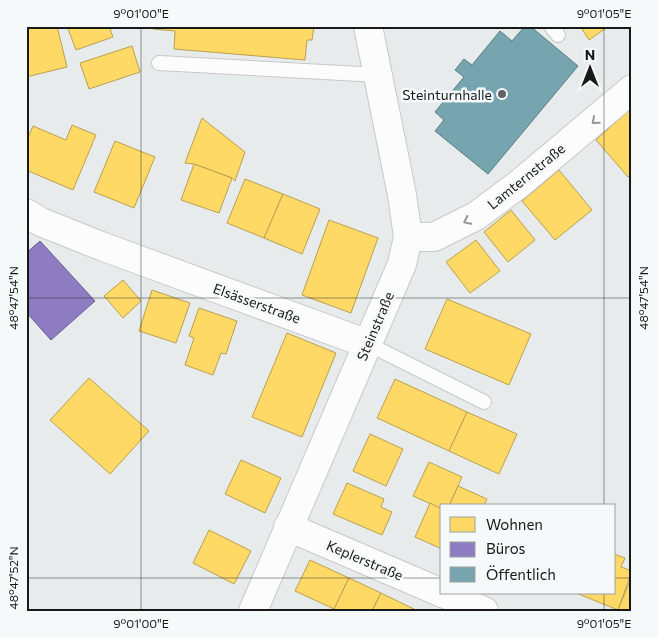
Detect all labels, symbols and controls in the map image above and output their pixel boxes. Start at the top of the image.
text: 9°01'00"E [113,6,169,20]
text: 9°01'05"E [577,6,631,20]
north arrow [566,42,616,92]
text: N [585,46,595,63]
place label: Steinturnhalle [402,86,492,103]
marker: Steinturnhalle [496,88,508,100]
one-way arrow [591,115,600,124]
street label: Lamternstraße [484,140,568,212]
one-way arrow [463,215,472,225]
text: 48°47'54"N [6,266,20,330]
text: 48°47'54"N [636,266,650,330]
street label: Elsässerstraße [211,279,303,327]
street label: Steinstraße [353,289,397,363]
legend [440,504,616,594]
text: Wohnen [486,515,543,533]
street label: Keplerstraße [324,536,406,584]
text: Büros [486,539,526,557]
text: 48°47'52"N [6,547,20,609]
text: Öffentlich [486,565,556,583]
text: 9°01'00"E [113,616,169,630]
text: 9°01'05"E [577,616,631,630]

